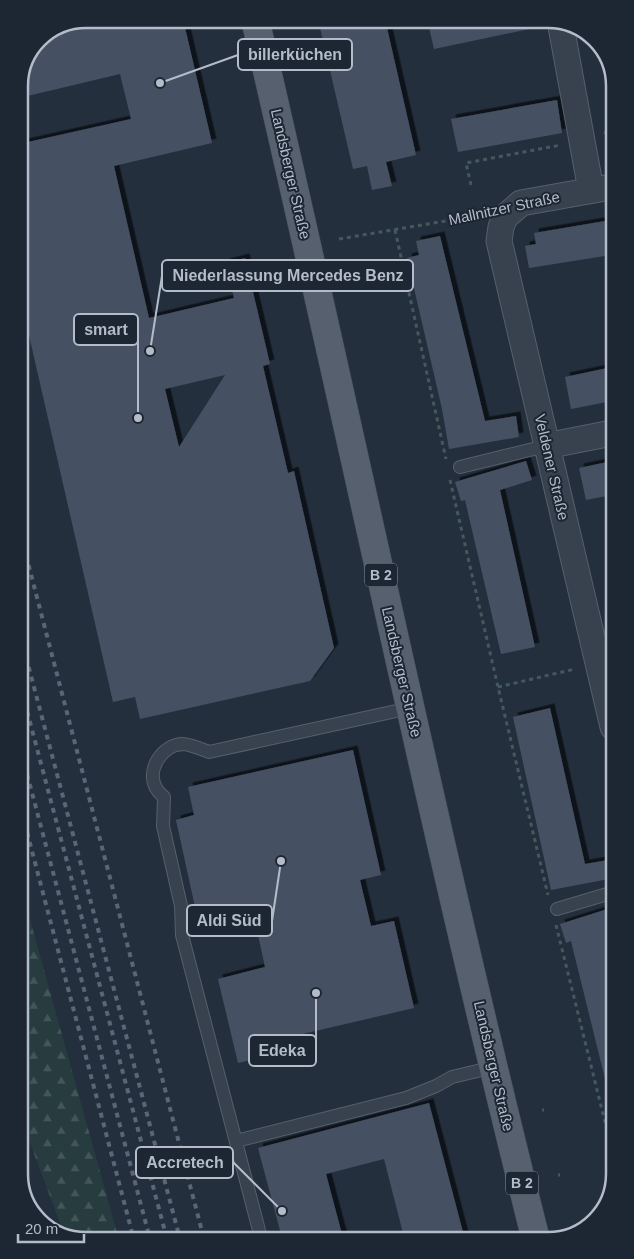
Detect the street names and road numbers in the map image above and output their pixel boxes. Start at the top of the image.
street label: Landsberger Straße [268,107,314,241]
street label: Mallnitzer Straße [447,188,561,228]
street label: Veldener Straße [532,412,572,522]
road number: B 2 [365,564,397,586]
street label: Landsberger Straße [379,605,425,739]
street label: Landsberger Straße [471,999,517,1133]
road number: B 2 [506,1172,538,1194]

